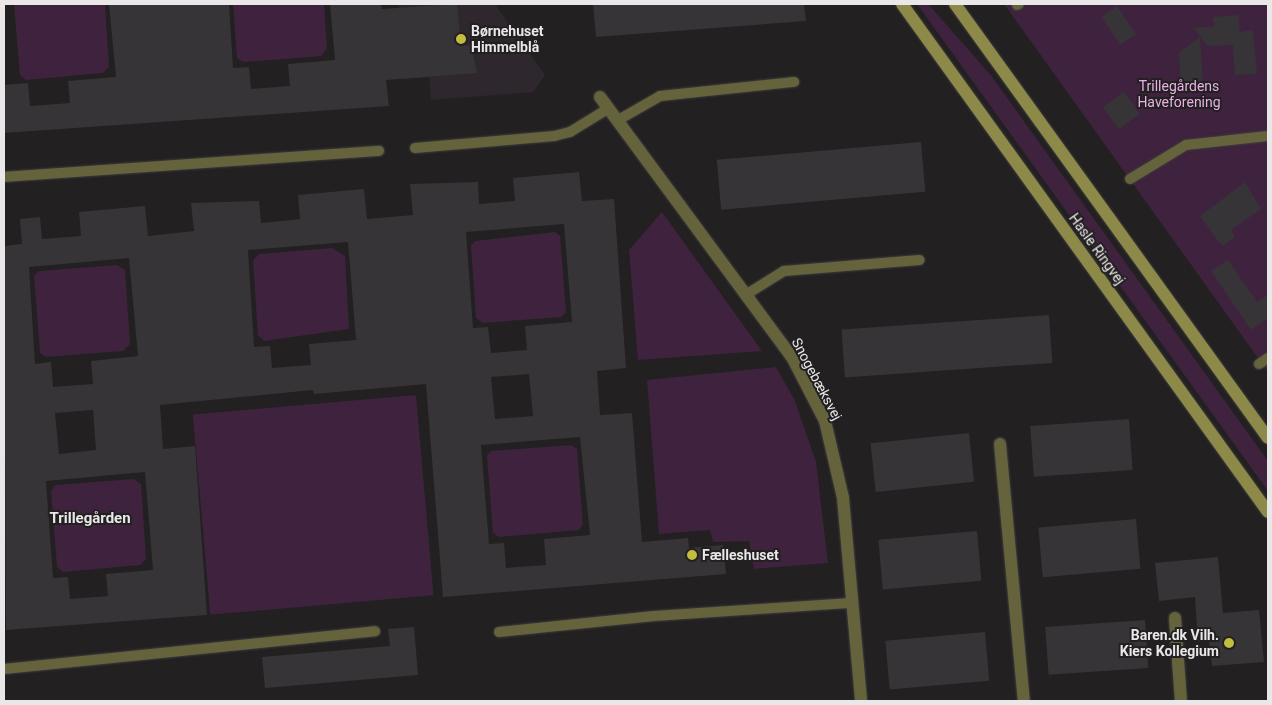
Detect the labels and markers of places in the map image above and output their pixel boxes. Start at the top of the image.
place label: Børnehuset Himmelblå [471,23,544,56]
marker: Børnehuset Himmelblå [455,33,467,45]
place label: Fælleshuset [702,547,779,563]
marker: Fælleshuset [686,549,698,561]
place label: Baren.dk Vilh. Kiers Kollegium [1120,627,1219,660]
marker: Baren.dk Vilh. Kiers Kollegium [1223,637,1235,649]

